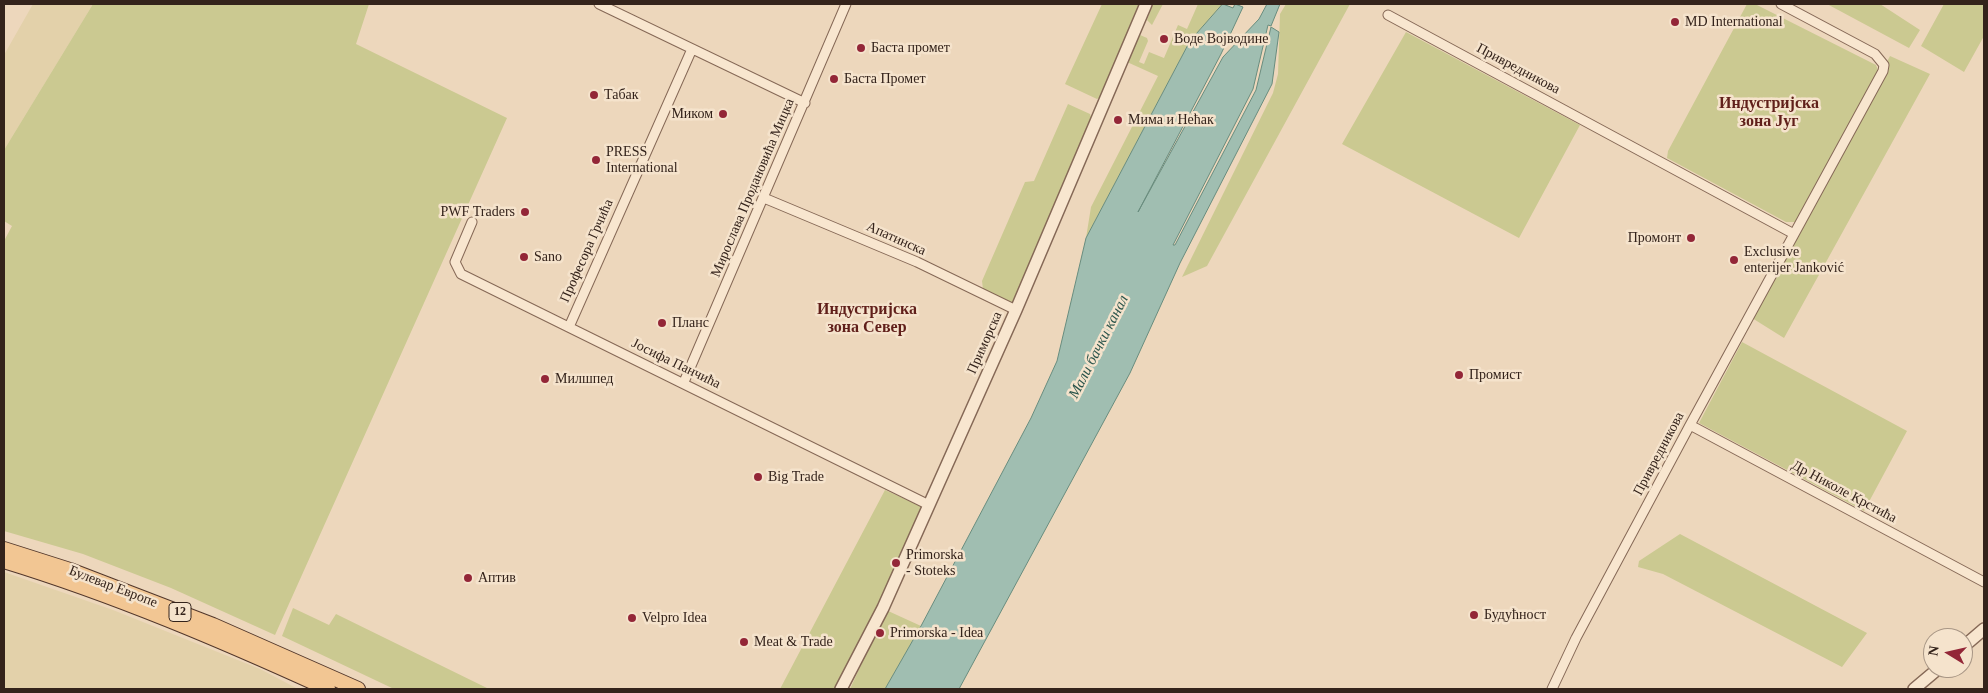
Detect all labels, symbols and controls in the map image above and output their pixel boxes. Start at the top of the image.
place label: MD International [1685,14,1783,30]
marker: MD International [1669,16,1681,28]
place label: Воде Војводине [1174,31,1268,47]
marker: Воде Војводине [1158,33,1170,45]
place label: Баста промет [871,40,950,56]
street label: Привредникова [1473,40,1563,98]
marker: Баста промет [855,42,867,54]
place label: Баста Промет [844,71,926,87]
marker: Баста Промет [828,73,840,85]
place label: Табак [604,87,639,103]
marker: Табак [588,89,600,101]
district label: Индустријска зона Југ [1719,94,1819,132]
street label: Мирослава Продановића Мицка [708,96,798,280]
place label: Миком [671,106,713,122]
marker: Миком [717,108,729,120]
place label: Мима и Нећак [1128,112,1214,128]
marker: Мима и Нећак [1112,114,1124,126]
place label: PRESS International [606,144,678,176]
marker: PRESS International [590,154,602,166]
street label: Професора Грчића [557,197,617,305]
place label: PWF Traders [440,204,515,220]
marker: PWF Traders [519,206,531,218]
street label: Апатинска [864,218,928,260]
place label: Промонт [1628,230,1681,246]
marker: Промонт [1685,232,1697,244]
place label: Exclusive enterijer Janković [1744,244,1844,276]
place label: Sano [534,249,562,265]
marker: Sano [518,251,530,263]
marker: Exclusive enterijer Janković [1728,254,1740,266]
water label: Мали бачки канал [1065,292,1133,402]
district label: Индустријска зона Север [817,300,917,338]
street label: Приморска [964,309,1006,377]
place label: Планс [672,315,709,331]
marker: Планс [656,317,668,329]
street label: Јосифа Панчића [629,335,723,393]
place label: Промист [1469,367,1522,383]
marker: Промист [1453,369,1465,381]
place label: Милшпед [555,371,613,387]
marker: Милшпед [539,373,551,385]
street label: Привредникова [1630,409,1688,499]
street label: Др Николе Крстића [1789,457,1899,527]
place label: Big Trade [768,469,824,485]
marker: Big Trade [752,471,764,483]
place label: Primorska - Stoteks [906,547,964,580]
marker: Primorska - Stoteks [890,557,902,569]
street label: Булевар Европе [66,562,160,612]
place label: Аптив [478,570,516,586]
marker: Аптив [462,572,474,584]
road number: 12 [169,602,191,622]
place label: Будућност [1484,607,1546,623]
marker: Будућност [1468,609,1480,621]
place label: Velpro Idea [642,610,707,626]
marker: Velpro Idea [626,612,638,624]
place label: Primorska - Idea [890,625,983,641]
marker: Primorska - Idea [874,627,886,639]
north arrow [1923,628,1973,678]
place label: Meat & Trade [754,634,833,650]
marker: Meat & Trade [738,636,750,648]
text: N [1925,645,1942,657]

